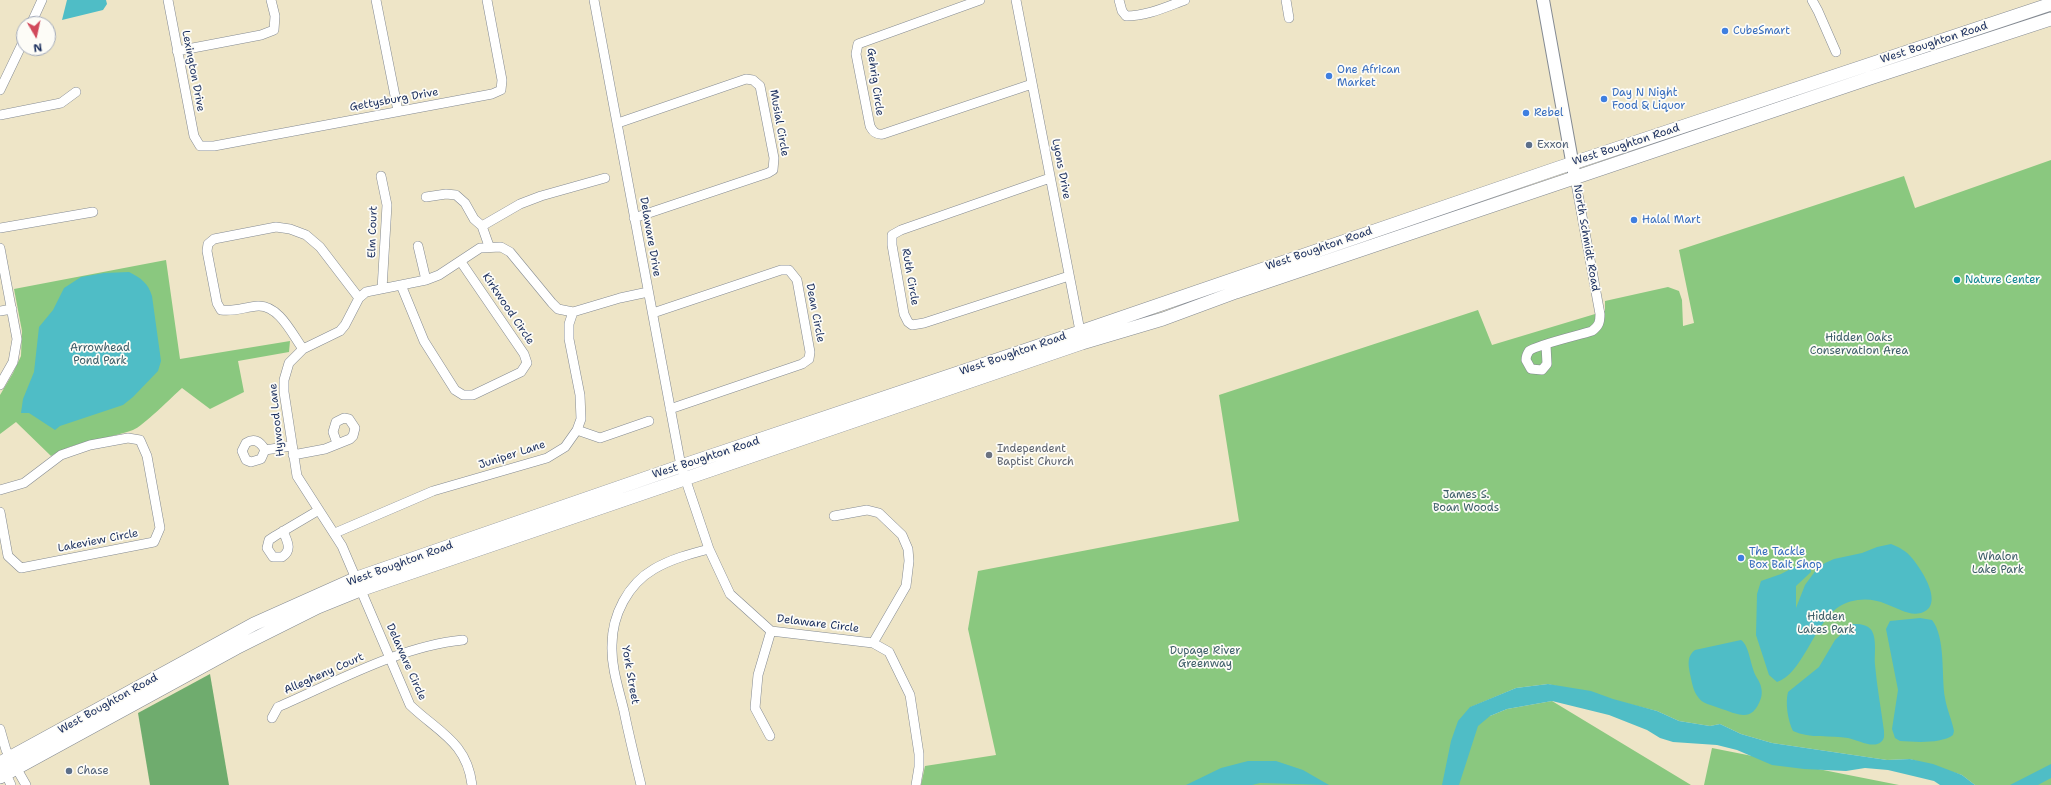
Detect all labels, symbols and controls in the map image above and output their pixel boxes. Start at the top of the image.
north arrow [16,16,56,56]
street label: West Boughton Road [1879,19,1989,67]
place label: CubeSmart [1733,24,1790,38]
marker: CubeSmart [1720,26,1730,36]
street label: Lexington Drive [179,29,207,113]
text: N [32,39,43,55]
street label: Gehrig Circle [864,47,886,117]
place label: One African Market [1337,63,1400,89]
marker: One African Market [1324,71,1334,81]
street label: Gettysburg Drive [349,86,439,114]
place label: Day N Night Food & Liquor [1612,86,1686,112]
street label: Musial Circle [767,89,791,157]
marker: Day N Night Food & Liquor [1599,94,1609,104]
place label: Rebel [1534,106,1563,120]
marker: Rebel [1521,108,1531,118]
street label: West Boughton Road [1571,121,1681,169]
street label: Lyons Drive [1049,138,1073,200]
place label: Exxon [1537,138,1569,152]
marker: Exxon [1524,140,1534,150]
street label: North Schmidt Road [1570,183,1602,293]
street label: Delaware Drive [636,196,664,278]
street label: Elm Court [365,206,381,258]
place label: Halal Mart [1642,213,1701,227]
marker: Halal Mart [1629,215,1639,225]
street label: West Boughton Road [1264,225,1374,273]
street label: Ruth Circle [898,247,922,307]
street label: Kirkwood Circle [479,271,537,347]
place label: Nature Center [1965,273,2040,287]
marker: Nature Center [1952,275,1962,285]
street label: Dean Circle [803,283,827,343]
street label: West Boughton Road [958,330,1068,378]
park label: Hidden Oaks Conservation Area [1810,331,1908,357]
park label: Arrowhead Pond Park [70,341,130,367]
street label: Hywood Lane [267,383,287,457]
street label: West Boughton Road [651,434,761,482]
street label: Juniper Lane [477,438,547,472]
place label: Independent Baptist Church [997,442,1074,468]
marker: Independent Baptist Church [984,450,994,460]
park label: James S. Boan Woods [1433,488,1499,514]
street label: Lakeview Circle [57,527,139,555]
street label: West Boughton Road [345,539,455,589]
place label: The Tackle Box Bait Shop [1749,545,1822,571]
park label: Whalon Lake Park [1972,550,2024,576]
marker: The Tackle Box Bait Shop [1736,553,1746,563]
park label: Hidden Lakes Park [1797,610,1855,636]
street label: Delaware Circle [776,612,860,636]
street label: Delaware Circle [383,622,429,702]
park label: Dupage River Greenway [1170,644,1240,670]
street label: York Street [618,645,642,705]
street label: Allegheny Court [282,650,366,698]
street label: West Boughton Road [56,671,160,737]
place label: Chase [77,764,109,778]
marker: Chase [64,766,74,776]

